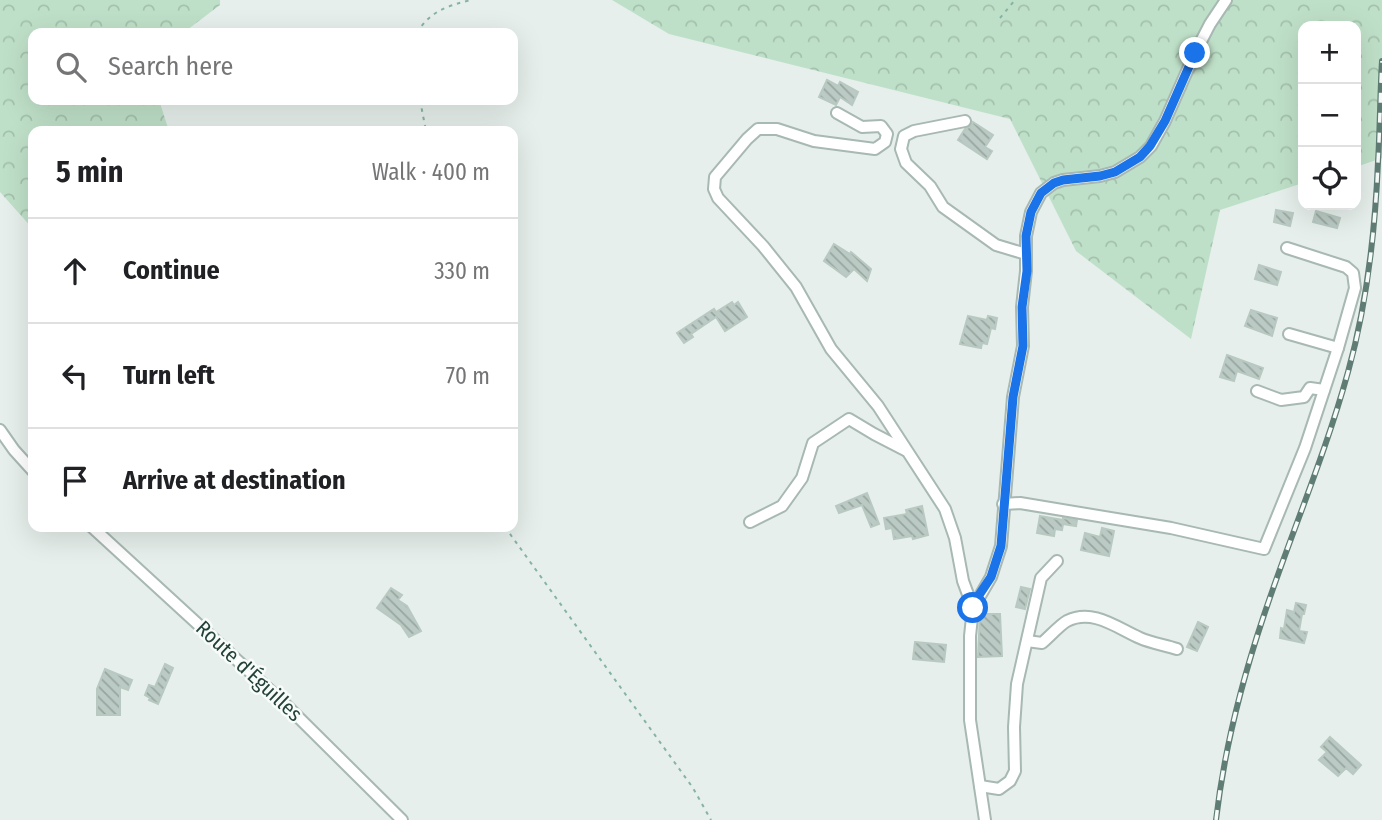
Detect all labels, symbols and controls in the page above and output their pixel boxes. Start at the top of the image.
map controls [1298,21,1361,210]
button: + [1298,21,1361,84]
search box [28,28,518,105]
route end [1179,37,1210,68]
icon: search [52,48,90,86]
text: Search here [108,51,233,82]
button: − [1298,84,1361,147]
button: locate [1298,147,1361,210]
text: 5 min [56,154,123,190]
text: Walk · 400 m [372,158,490,186]
icon: ahead [56,252,94,290]
text: Continue [123,255,220,286]
text: 330 m [434,257,490,285]
icon: left [56,357,94,395]
text: Turn left [123,360,215,391]
text: 70 m [446,362,490,390]
icon: arrive [56,462,94,500]
text: Arrive at destination [123,465,346,496]
route start [957,592,988,623]
street label: Route d'Éguilles [190,615,308,727]

